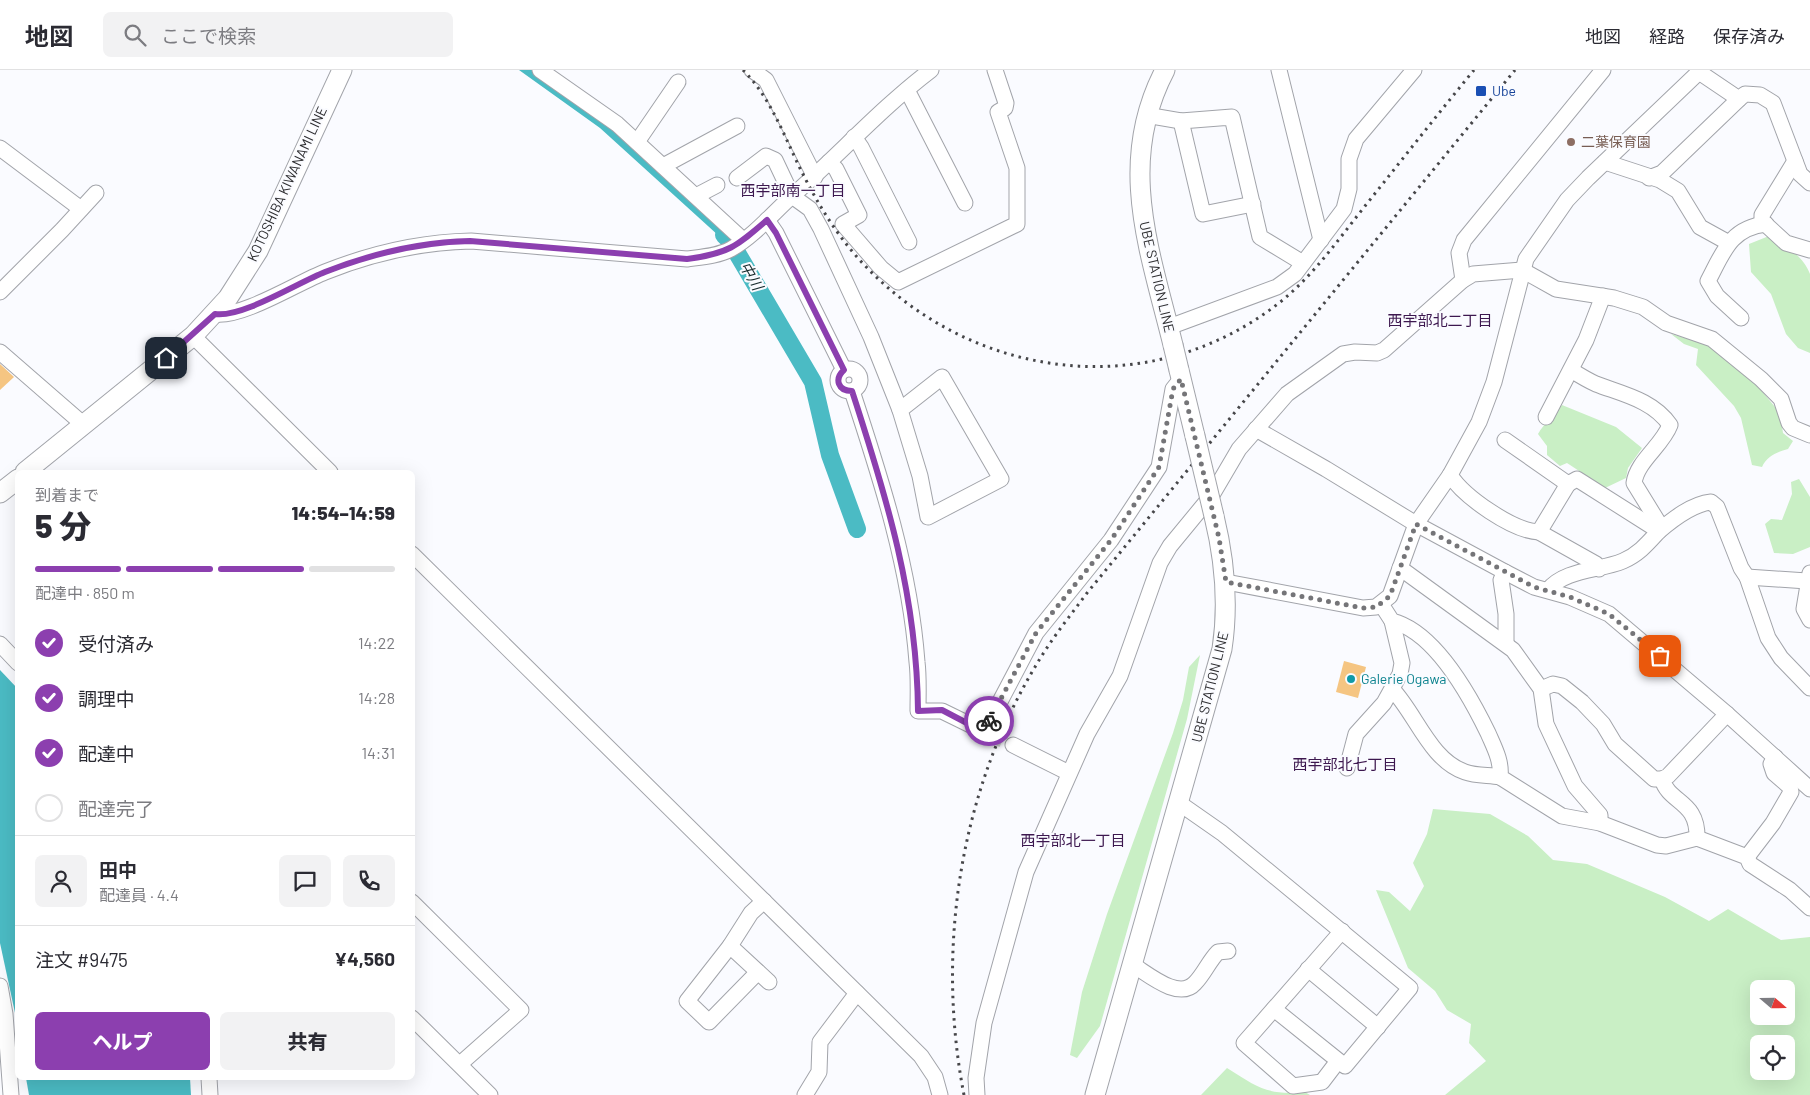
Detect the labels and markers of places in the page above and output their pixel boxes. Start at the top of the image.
place label: Ube [1492,82,1516,99]
marker: Ube [1474,84,1488,98]
place label: 二葉保育園 [1581,133,1651,150]
marker: 二葉保育園 [1565,136,1577,148]
pin [145,337,187,379]
pin [1639,635,1681,677]
place label: Galerie Ogawa [1361,670,1446,687]
marker: Galerie Ogawa [1345,673,1357,685]

